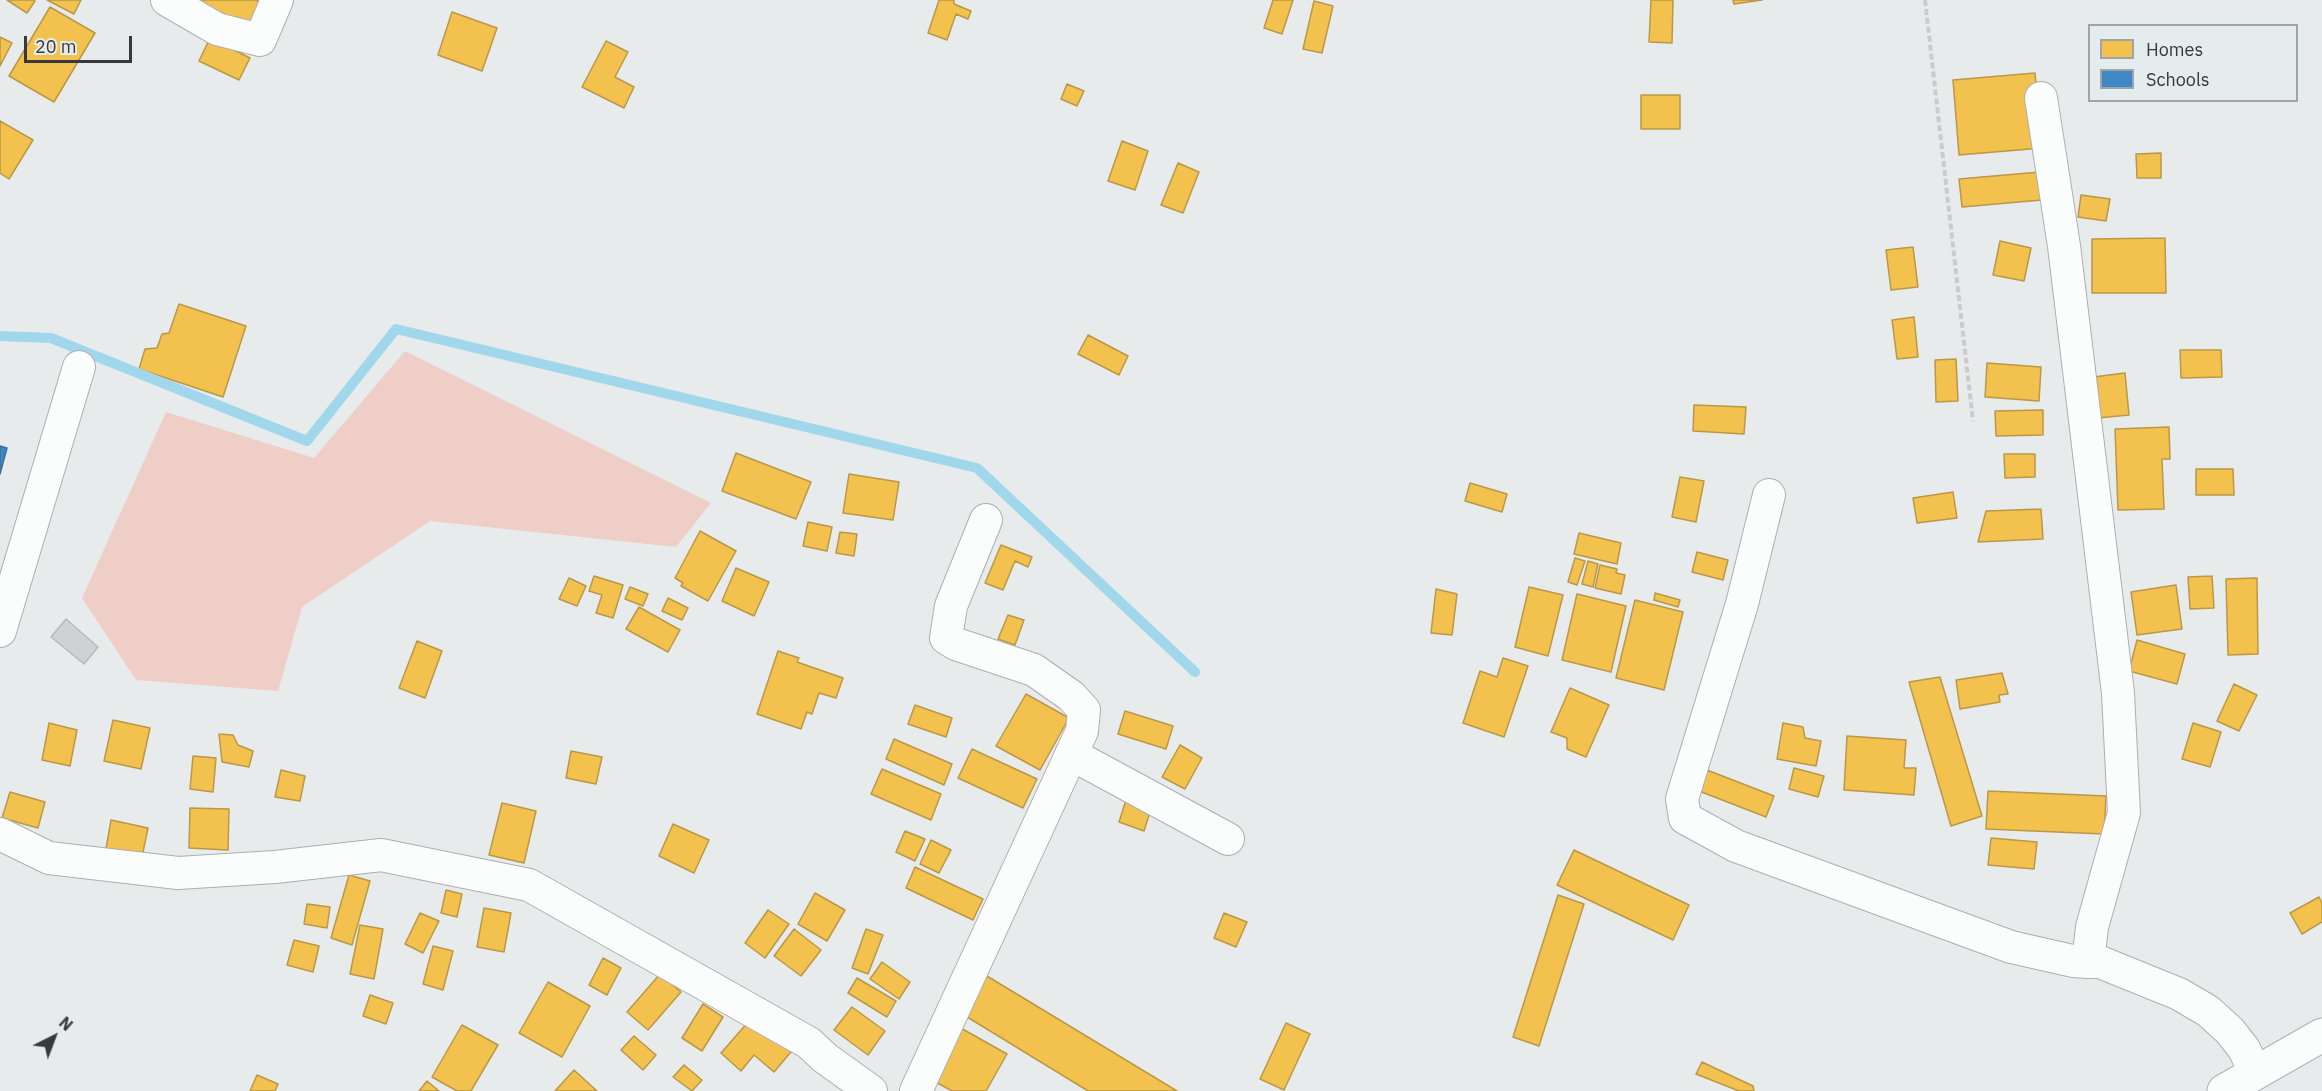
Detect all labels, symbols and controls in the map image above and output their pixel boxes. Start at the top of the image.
scale bar [27,24,135,62]
legend [2088,24,2298,102]
text: 20 m [35,35,77,58]
text: Homes [2146,38,2203,61]
text: Schools [2146,68,2210,91]
north arrow [24,1007,84,1067]
text: N [55,1012,77,1035]

